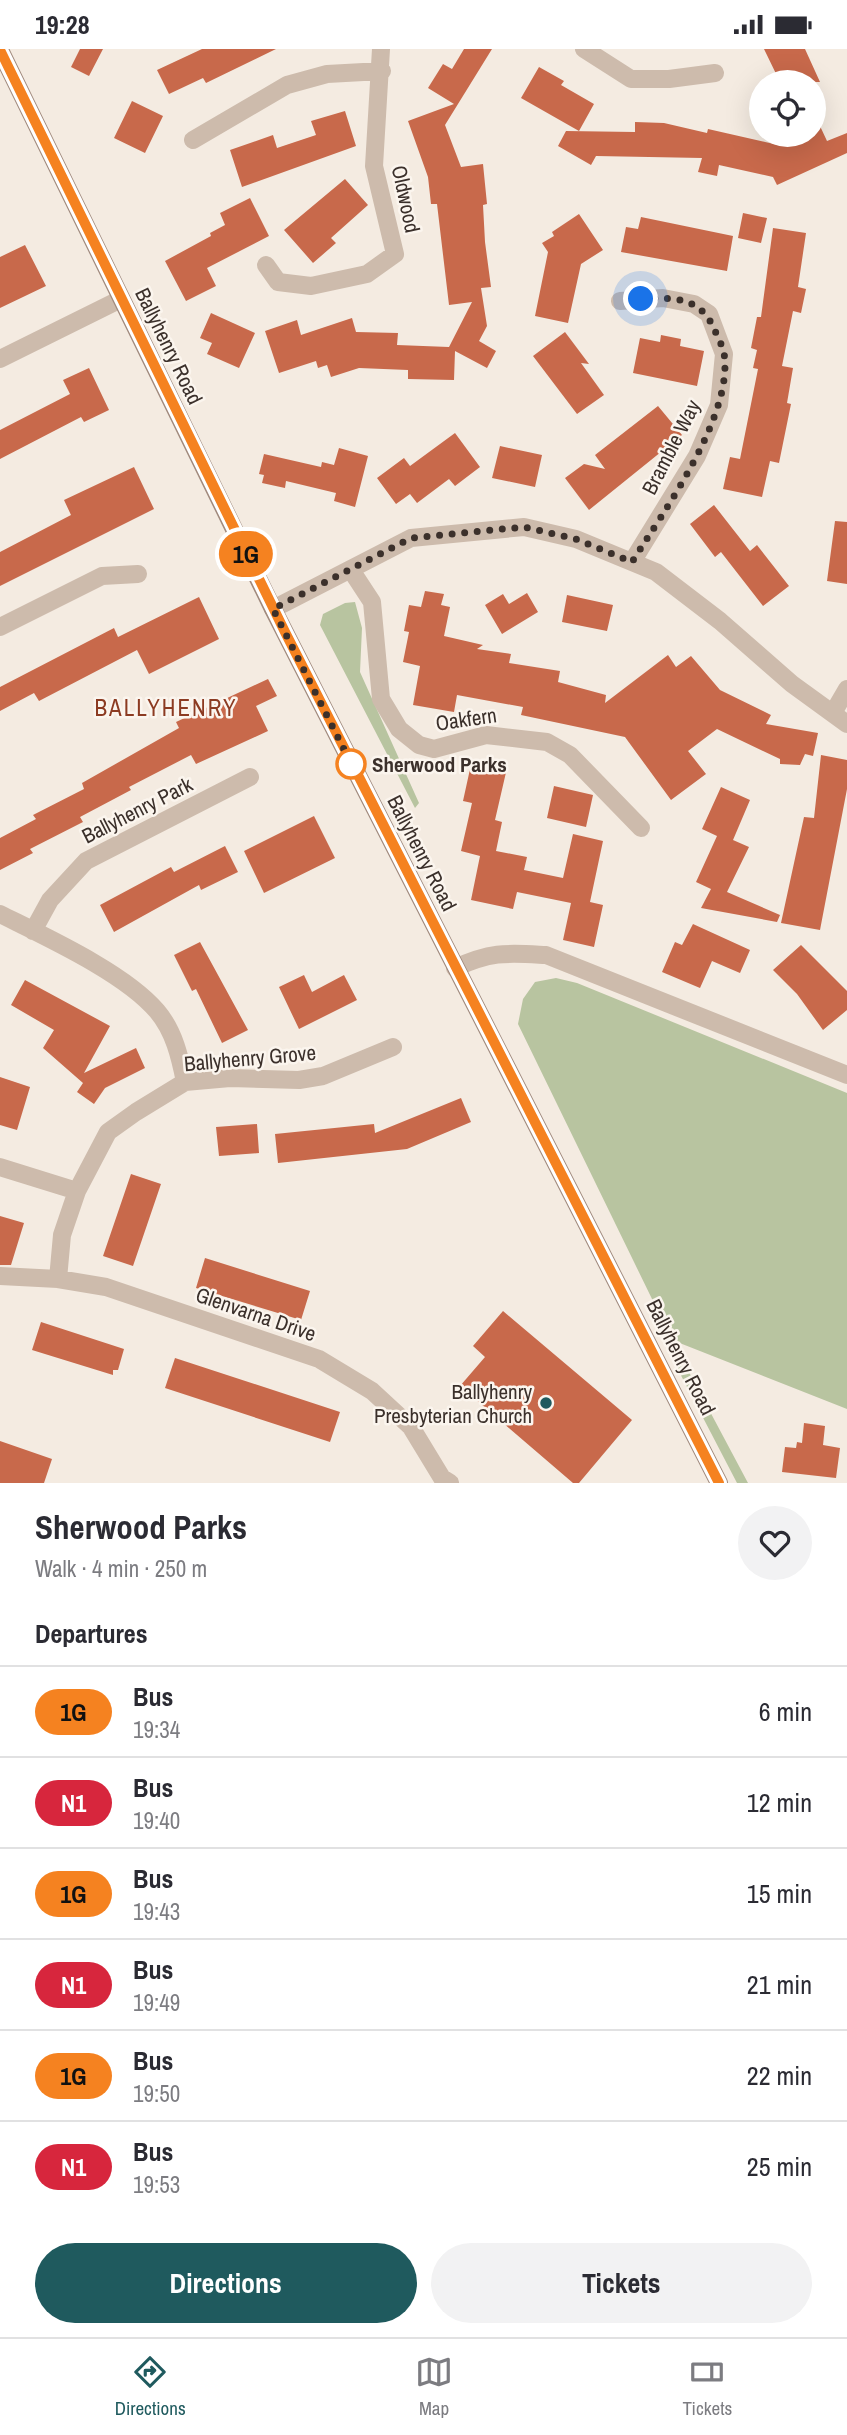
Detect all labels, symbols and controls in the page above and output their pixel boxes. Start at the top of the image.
text: 19:28 [35,7,90,42]
map controls [749,70,826,147]
button: locate [749,70,826,147]
street label: Oldwood [385,163,427,235]
your location [623,281,658,316]
street label: Ballyhenry Road [128,283,210,409]
street label: Bramble Way [635,394,707,499]
line badge: 1G [215,531,278,577]
text: 1G [233,538,259,570]
district label: BALLYHENRY [94,692,238,723]
street label: Oakfern [434,700,498,738]
marker: Sherwood Parks [336,749,366,779]
place label: Sherwood Parks [372,750,507,779]
street label: Ballyhenry Park [77,770,198,850]
street label: Ballyhenry Road [380,790,464,916]
street label: Ballyhenry Grove [183,1038,317,1078]
street label: Glenvarna Drive [192,1280,320,1348]
street label: Ballyhenry Road [639,1294,723,1420]
place label: Ballyhenry Presbyterian Church [374,1377,532,1430]
marker: Ballyhenry Presbyterian Church [538,1395,554,1411]
text: Sherwood Parks [35,1505,247,1549]
button: heart [738,1506,812,1580]
text: Walk · 4 min · 250 m [35,1553,207,1584]
text: Departures [35,1616,148,1651]
text: Bus [133,1679,173,1714]
text: 6 min [759,1694,812,1729]
text: 1G [60,1696,87,1728]
text: 19:34 [133,1714,180,1745]
text: Bus [133,1770,173,1805]
text: 12 min [747,1785,812,1820]
text: N1 [61,1787,86,1819]
text: 19:40 [133,1805,180,1836]
text: Bus [133,1861,173,1896]
text: 15 min [747,1876,812,1911]
text: 1G [60,1878,87,1910]
text: 19:43 [133,1896,180,1927]
text: Bus [133,1952,173,1987]
text: 21 min [747,1967,812,2002]
text: N1 [61,1969,86,2001]
text: 19:49 [133,1987,180,2018]
text: Bus [133,2043,173,2078]
text: 22 min [747,2058,812,2093]
text: 1G [60,2060,87,2092]
text: 19:50 [133,2078,180,2109]
text: Bus [133,2134,173,2169]
text: 25 min [747,2149,812,2184]
text: N1 [61,2151,86,2183]
text: 19:53 [133,2169,180,2200]
button: Directions [35,2243,417,2323]
button: Tickets [431,2243,812,2323]
tab: Directions [115,2353,186,2421]
tab: Map [415,2353,453,2421]
tab: Tickets [682,2353,732,2421]

